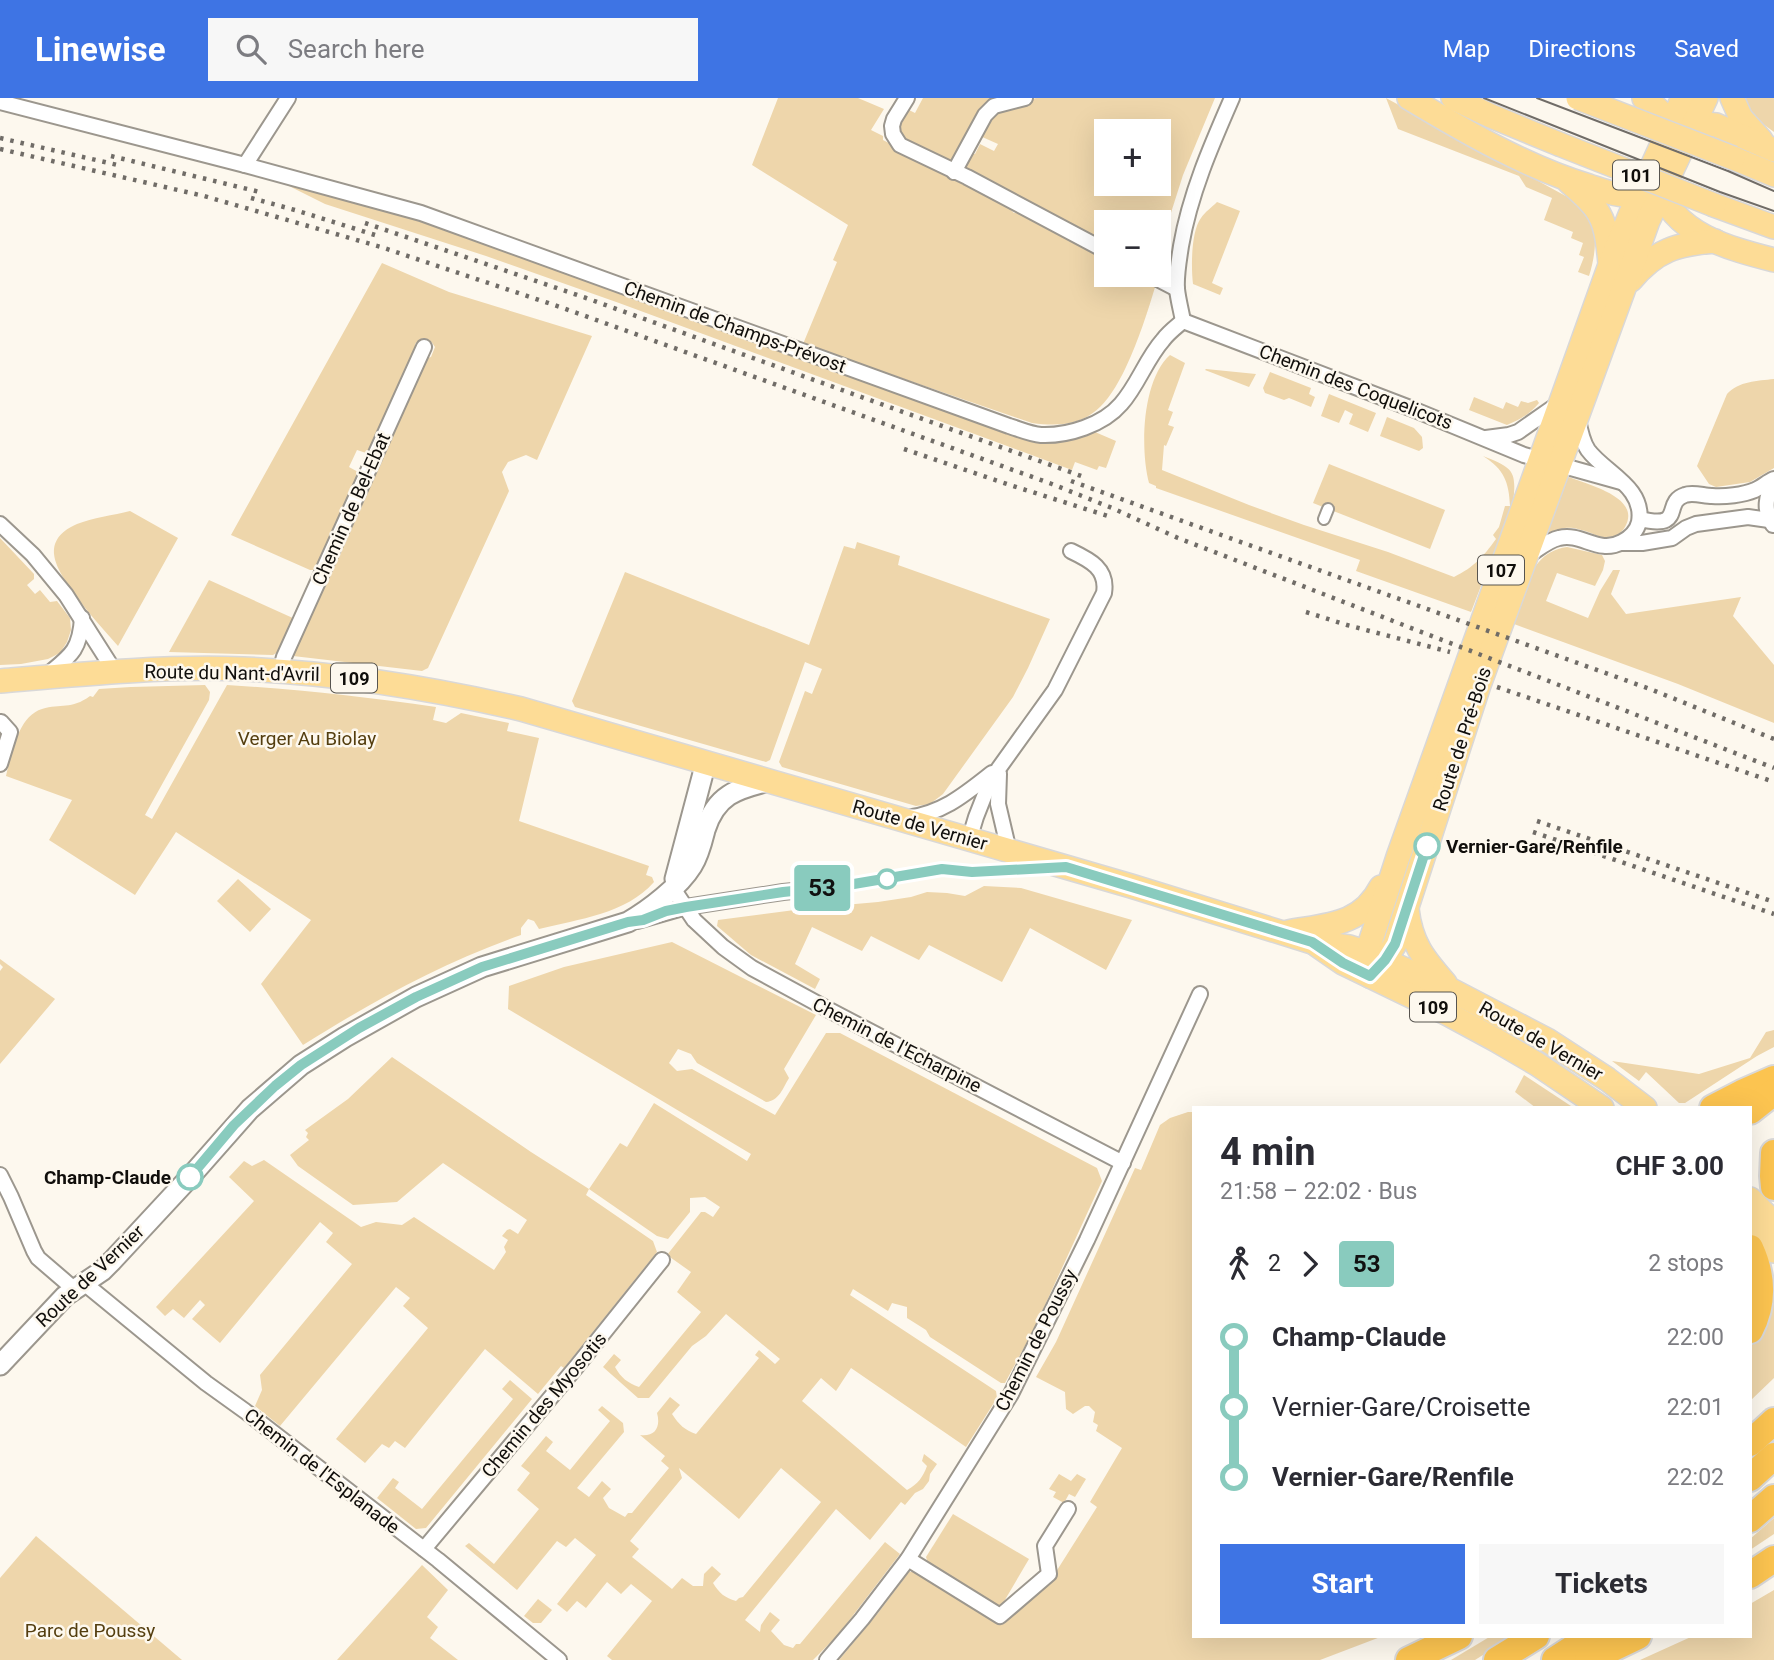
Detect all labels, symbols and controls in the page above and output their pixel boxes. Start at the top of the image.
search box [208,18,698,81]
text: Linewise [35,30,166,69]
icon: search [232,30,270,68]
text: Search here [288,34,424,64]
text: Map [1443,35,1490,63]
text: Directions [1528,35,1636,63]
text: Saved [1674,35,1739,63]
map controls [1094,119,1171,287]
button: + [1094,119,1171,196]
road number: 101 [1613,160,1659,190]
button: − [1094,210,1171,287]
street label: Chemin de Champs-Prévost [621,276,849,378]
street label: Chemin des Coquelicots [1256,339,1456,435]
street label: Chemin de Bel-Ebat [307,429,395,589]
road number: 107 [1478,556,1524,584]
street label: Route du Nant-d'Avril [144,660,320,686]
road number: 109 [331,664,377,692]
street label: Route de Pré-Bois [1428,664,1496,814]
park label: Verger Au Biolay [238,727,376,750]
street label: Route de Vernier [850,795,991,855]
marker: Vernier-Gare/Renfile [1414,833,1440,859]
place label: Vernier-Gare/Renfile [1446,835,1623,858]
line badge: 53 [790,865,854,911]
unlabelled marker [877,869,897,889]
text: 53 [808,874,836,902]
street label: Chemin de l'Echarpine [809,992,985,1098]
road number: 109 [1410,992,1456,1022]
street label: Route de Vernier [1475,996,1608,1086]
text: 4 min [1220,1130,1316,1174]
text: CHF 3.00 [1616,1151,1724,1181]
marker: Champ-Claude [177,1164,203,1190]
place label: Champ-Claude [44,1166,171,1189]
text: 21:58 – 22:02 · Bus [1220,1178,1417,1205]
street label: Route de Vernier [31,1220,149,1332]
icon: walk [1220,1245,1258,1283]
icon: forward [1291,1245,1329,1283]
text: 2 [1268,1250,1281,1277]
text: 53 [1353,1250,1380,1278]
text: 2 stops [1648,1250,1724,1277]
street label: Chemin de Poussy [990,1265,1082,1415]
text: Champ-Claude [1272,1322,1446,1352]
text: 22:00 [1667,1324,1724,1351]
street label: Chemin des Myosotis [477,1328,611,1482]
text: Vernier-Gare/Croisette [1272,1392,1531,1422]
text: 22:01 [1667,1394,1724,1421]
street label: Chemin de l'Esplanade [240,1403,404,1539]
text: Vernier-Gare/Renfile [1272,1462,1514,1492]
text: 22:02 [1667,1464,1724,1491]
button: Start [1220,1544,1465,1624]
button: Tickets [1479,1544,1724,1624]
park label: Parc de Poussy [25,1619,155,1642]

